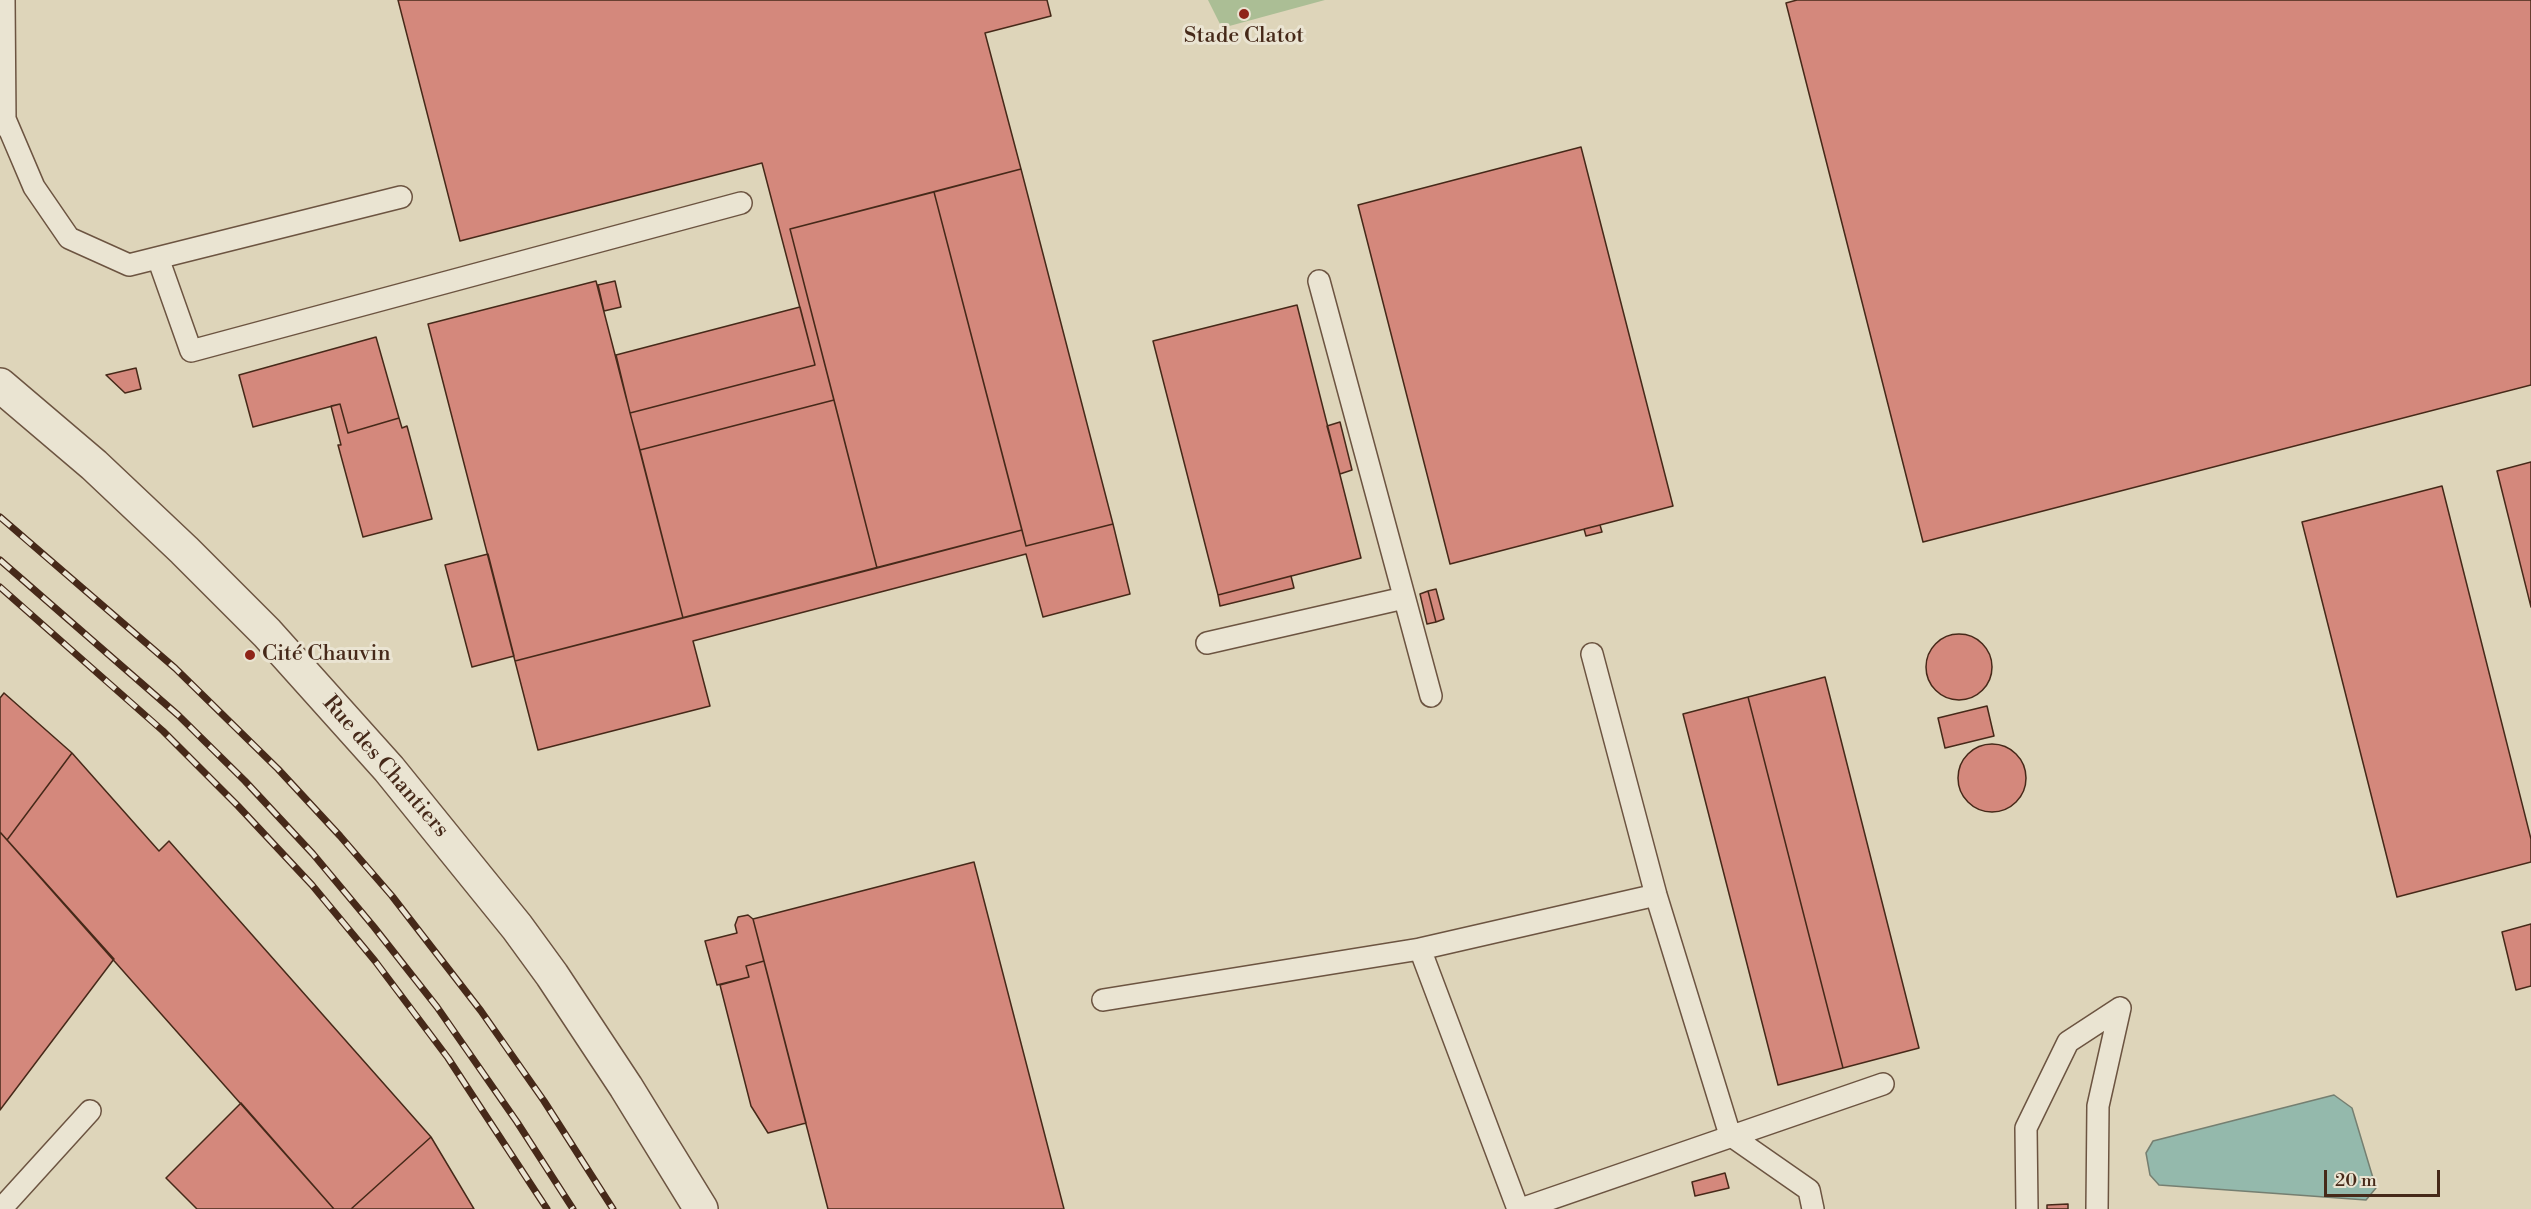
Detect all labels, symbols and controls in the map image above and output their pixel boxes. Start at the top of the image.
marker: Stade Clatot [1237,7,1251,21]
place label: Stade Clatot [1184,24,1304,50]
place label: Cité Chauvin [262,642,391,668]
marker: Cité Chauvin [243,648,257,662]
street label: Rue des Chantiers [316,691,454,843]
scale bar [2327,1158,2442,1196]
text: 20 m [2335,1169,2377,1192]

